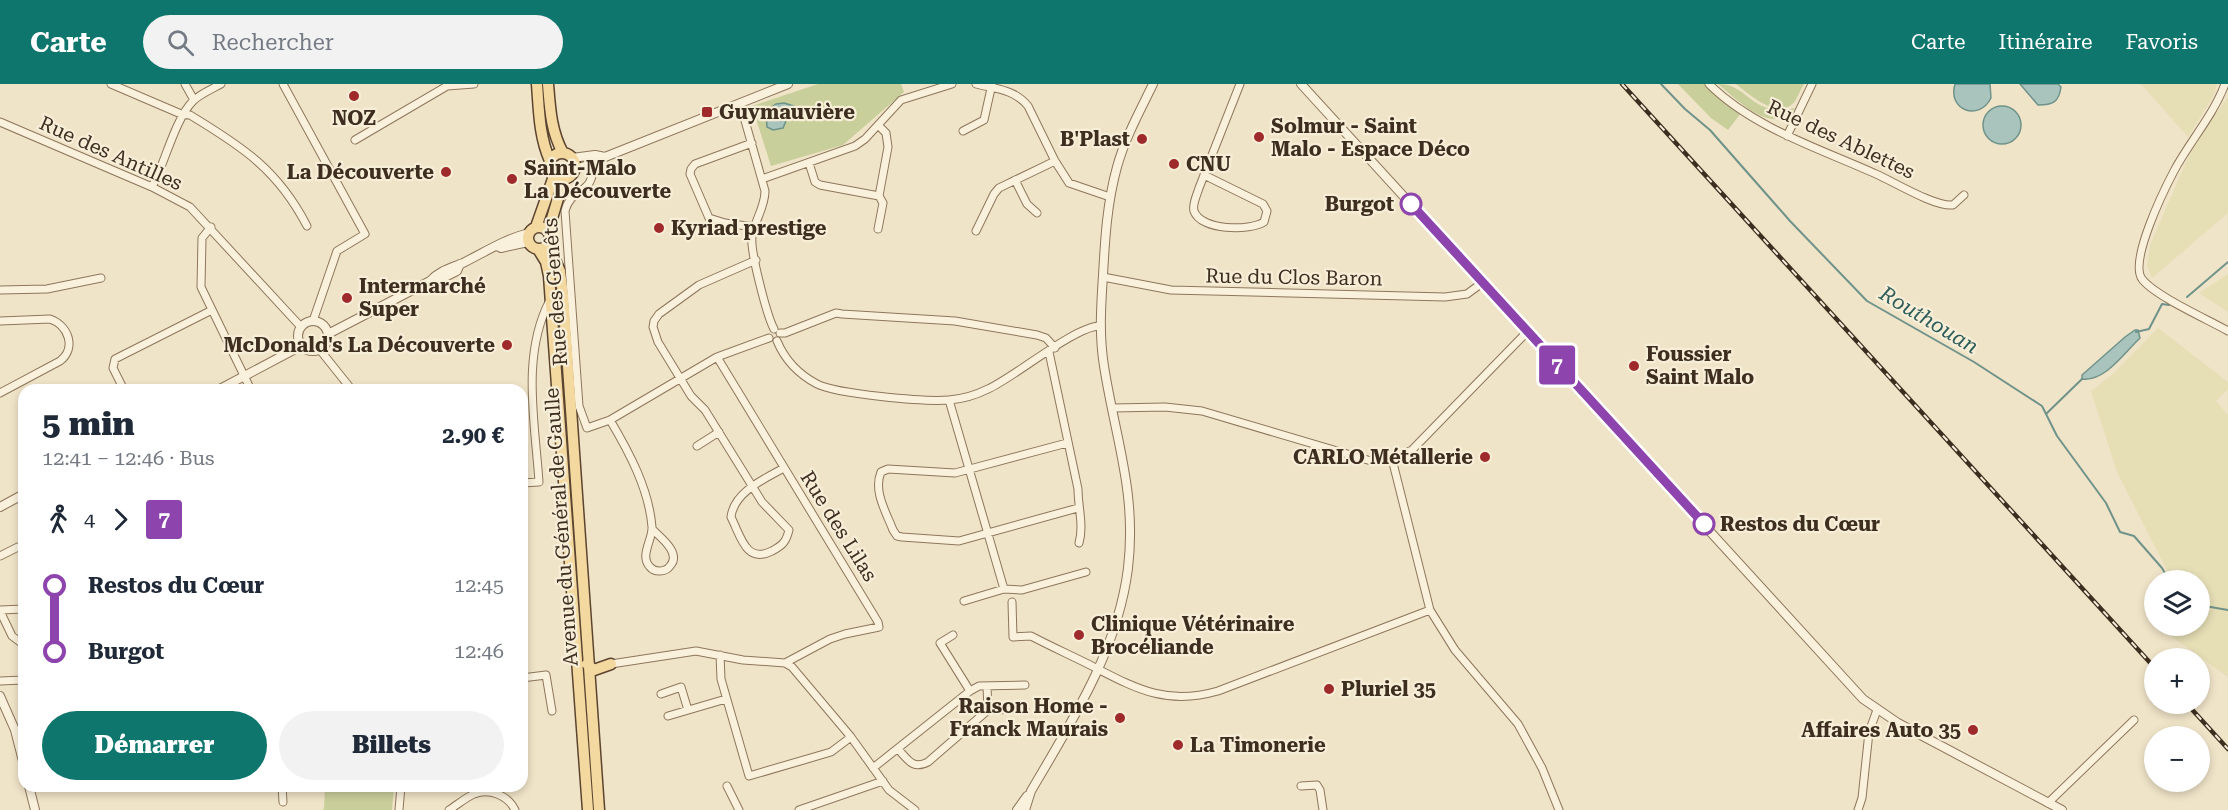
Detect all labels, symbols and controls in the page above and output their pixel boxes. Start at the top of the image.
search box [143,15,563,69]
text: Carte [30,26,107,59]
icon: search [164,26,197,59]
text: Rechercher [212,30,334,55]
text: Carte [1911,30,1966,54]
text: Itinéraire [1999,30,2093,54]
text: Favoris [2126,30,2198,54]
marker: NOZ [347,89,361,103]
street label: Rue des Ablettes [1763,94,1919,184]
place label: Guymauvière [719,100,855,124]
marker: Guymauvière [700,105,714,119]
place label: NOZ [332,106,376,130]
street label: Rue des Antilles [36,111,186,195]
place label: Solmur - Saint Malo - Espace Déco [1271,114,1470,161]
place label: B'Plast [1060,127,1130,151]
marker: Solmur - Saint Malo - Espace Déco [1252,130,1266,144]
marker: B'Plast [1135,132,1149,146]
place label: CNU [1186,152,1231,176]
place label: Saint-Malo La Découverte [524,156,672,203]
marker: CNU [1167,157,1181,171]
place label: La Découverte [287,160,434,184]
marker: La Découverte [439,165,453,179]
marker: Saint-Malo La Découverte [505,172,519,186]
place label: Burgot [1325,192,1394,216]
marker: Burgot [1400,193,1422,215]
place label: Kyriad prestige [671,216,827,240]
street label: Rue des Genêts [538,217,572,367]
marker: Kyriad prestige [652,221,666,235]
street label: Rue du Clos Baron [1205,263,1383,291]
place label: Intermarché Super [359,274,486,321]
water label: Routhouan [1875,281,1983,359]
marker: Intermarché Super [340,291,354,305]
place label: McDonald's La Découverte [223,333,495,357]
marker: McDonald's La Découverte [500,338,514,352]
place label: Foussier Saint Malo [1646,342,1754,389]
line badge: 7 [1538,346,1576,384]
text: 7 [1551,353,1563,377]
marker: Foussier Saint Malo [1627,359,1641,373]
street label: Avenue du Général de Gaulle [539,387,583,667]
text: 5 min [42,404,135,443]
text: 2.90 € [442,423,504,448]
place label: CARLO Métallerie [1293,445,1473,469]
text: 12:41 – 12:46 · Bus [42,446,214,470]
marker: CARLO Métallerie [1478,450,1492,464]
street label: Rue des Lilas [796,466,882,586]
icon: walk [42,503,75,536]
icon: forward [104,503,137,536]
text: 4 [84,507,95,531]
text: 7 [158,507,170,531]
place label: Restos du Cœur [1720,512,1880,536]
marker: Restos du Cœur [1693,513,1715,535]
map controls [2144,570,2210,792]
button: layers [2144,570,2210,636]
text: Restos du Cœur [88,573,264,598]
text: 12:45 [454,573,504,597]
place label: Clinique Vétérinaire Brocéliande [1091,612,1295,659]
marker: Clinique Vétérinaire Brocéliande [1072,628,1086,642]
text: Burgot [88,639,164,664]
text: 12:46 [454,639,504,663]
button: + [2144,648,2210,714]
place label: Pluriel 35 [1341,677,1436,701]
marker: Pluriel 35 [1322,682,1336,696]
place label: Raison Home - Franck Maurais [950,694,1108,741]
button: Démarrer [42,711,267,780]
button: Billets [279,711,504,780]
marker: Raison Home - Franck Maurais [1113,711,1127,725]
place label: Affaires Auto 35 [1801,718,1961,742]
marker: Affaires Auto 35 [1966,723,1980,737]
button: − [2144,726,2210,792]
place label: La Timonerie [1190,733,1326,757]
marker: La Timonerie [1171,738,1185,752]

